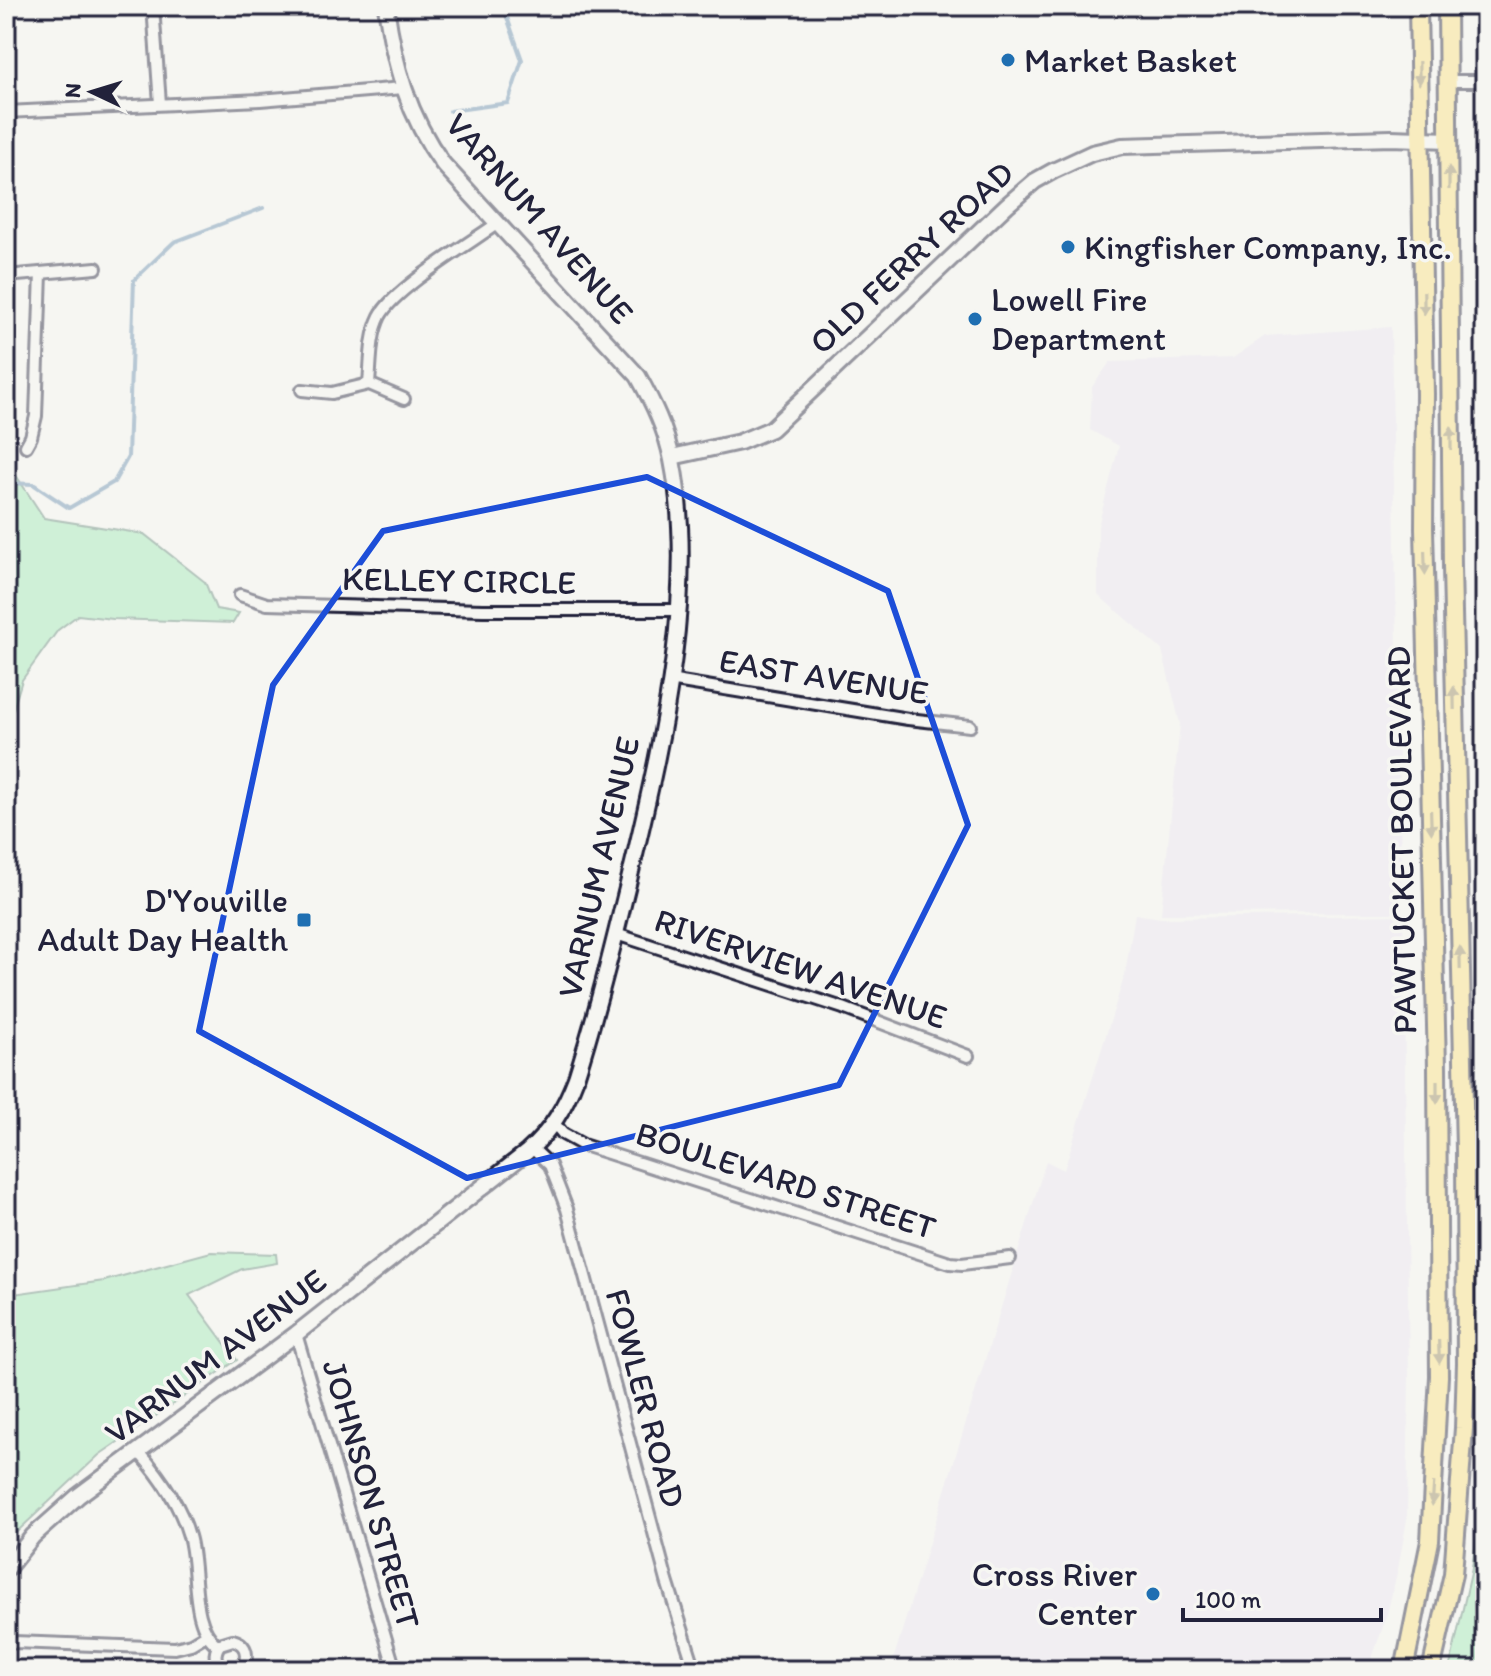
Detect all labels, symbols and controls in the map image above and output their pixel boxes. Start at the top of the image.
place label: Market Basket [1024,40,1237,81]
marker: Market Basket [999,51,1017,69]
north arrow [52,52,132,132]
one-way arrow [1413,61,1425,86]
text: N [59,82,87,99]
street label: VARNUM AVENUE [437,104,643,332]
street label: OLD FERRY ROAD [801,152,1022,362]
one-way arrow [1443,165,1455,190]
place label: Kingfisher Company, Inc. [1084,227,1452,268]
marker: Kingfisher Company, Inc. [1059,238,1077,256]
place label: Lowell Fire Department [991,279,1166,359]
one-way arrow [1417,291,1430,316]
marker: Lowell Fire Department [966,310,984,328]
one-way arrow [1445,425,1457,450]
one-way arrow [1418,551,1431,576]
street label: KELLEY CIRCLE [342,558,576,603]
street label: EAST AVENUE [716,640,931,713]
street label: PAWTUCKET BOULEVARD [1378,645,1425,1035]
one-way arrow [1448,685,1460,710]
street label: VARNUM AVENUE [549,733,648,1002]
one-way arrow [1424,810,1437,836]
place label: D'Youville Adult Day Health [37,880,289,960]
street label: RIVERVIEW AVENUE [649,899,952,1038]
marker: D'Youville Adult Day Health [295,911,313,929]
one-way arrow [1454,945,1467,970]
one-way arrow [1431,1080,1443,1105]
street label: BOULEVARD STREET [631,1113,941,1248]
street label: VARNUM AVENUE [96,1260,334,1453]
street label: FOWLER ROAD [597,1284,694,1512]
one-way arrow [1432,1340,1445,1365]
street label: JOHNSON STREET [314,1355,430,1633]
one-way arrow [1426,1482,1439,1507]
place label: Cross River Center [972,1554,1137,1634]
scale bar [1183,1572,1381,1622]
marker: Cross River Center [1144,1585,1162,1603]
text: 100 m [1195,1585,1261,1614]

